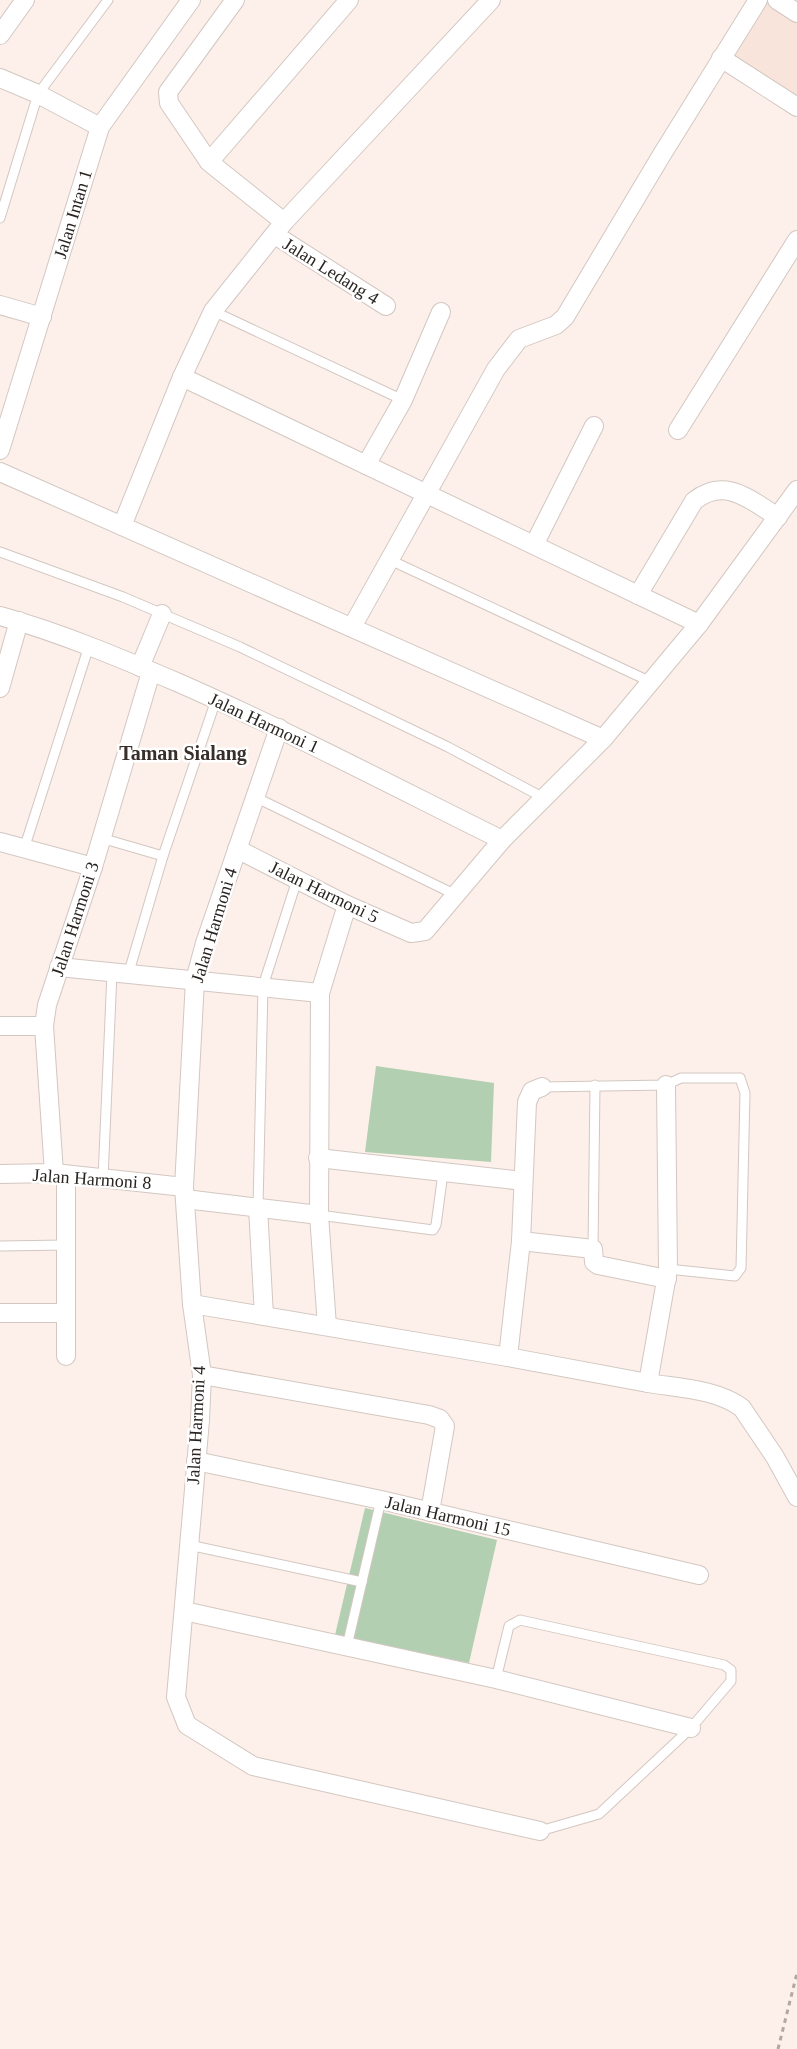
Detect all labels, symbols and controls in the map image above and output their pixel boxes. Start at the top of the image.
street label: Jalan Intan 1 [50,167,96,261]
street label: Jalan Ledang 4 [279,234,383,308]
street label: Jalan Harmoni 1 [206,689,322,757]
district label: Taman Sialang [119,742,247,765]
street label: Jalan Harmoni 5 [266,857,382,927]
street label: Jalan Harmoni 3 [47,859,103,979]
street label: Jalan Harmoni 4 [187,865,241,985]
street label: Jalan Harmoni 8 [32,1165,152,1193]
street label: Jalan Harmoni 4 [183,1365,209,1485]
street label: Jalan Harmoni 15 [383,1492,513,1540]

